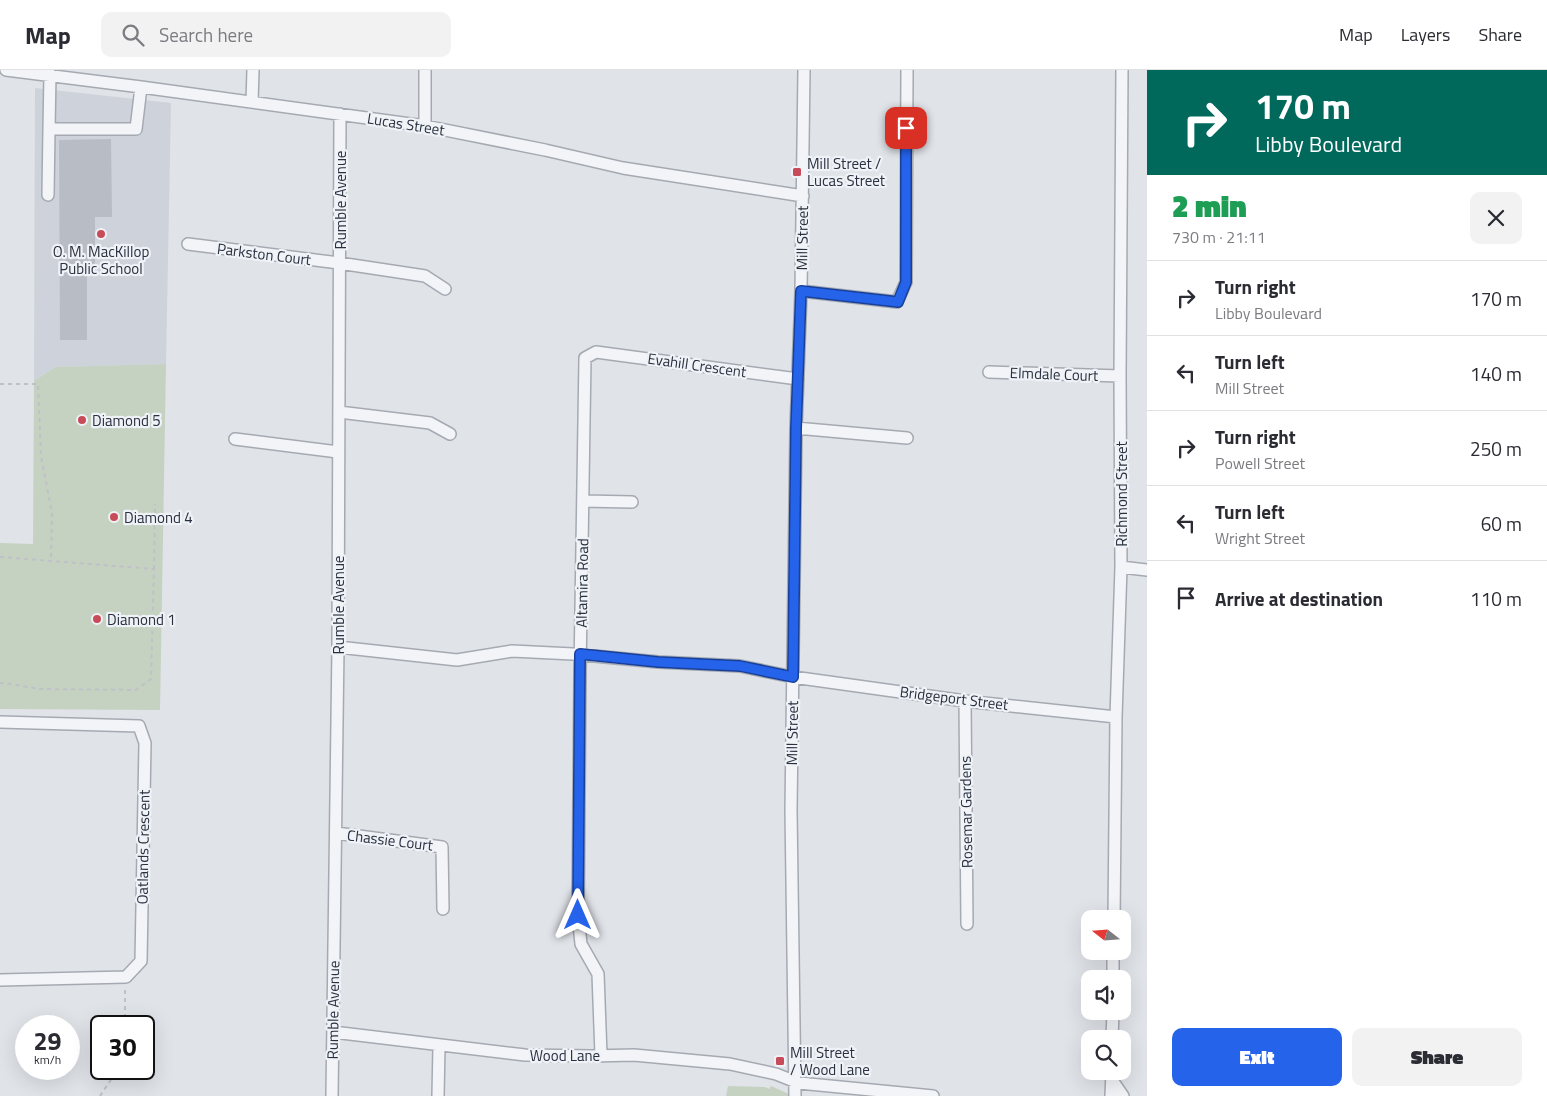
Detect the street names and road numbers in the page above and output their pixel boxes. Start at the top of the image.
street label: Lucas Street [366,107,447,142]
street label: Rumble Avenue [329,151,352,249]
street label: Mill Street [790,205,814,271]
street label: Parkston Court [216,237,313,271]
street label: Evahill Crescent [646,347,748,383]
street label: Elmdale Court [1009,361,1099,387]
street label: Richmond Street [1110,440,1133,547]
street label: Altamira Road [570,538,594,628]
street label: Rumble Avenue [327,556,350,654]
street label: Bridgeport Street [898,680,1010,716]
street label: Mill Street [780,700,804,766]
street label: Rosemar Gardens [954,756,978,868]
street label: Oatlands Crescent [130,789,156,905]
street label: Chassie Court [346,823,435,857]
street label: Rumble Avenue [321,960,345,1060]
street label: Wood Lane [530,1044,600,1067]

